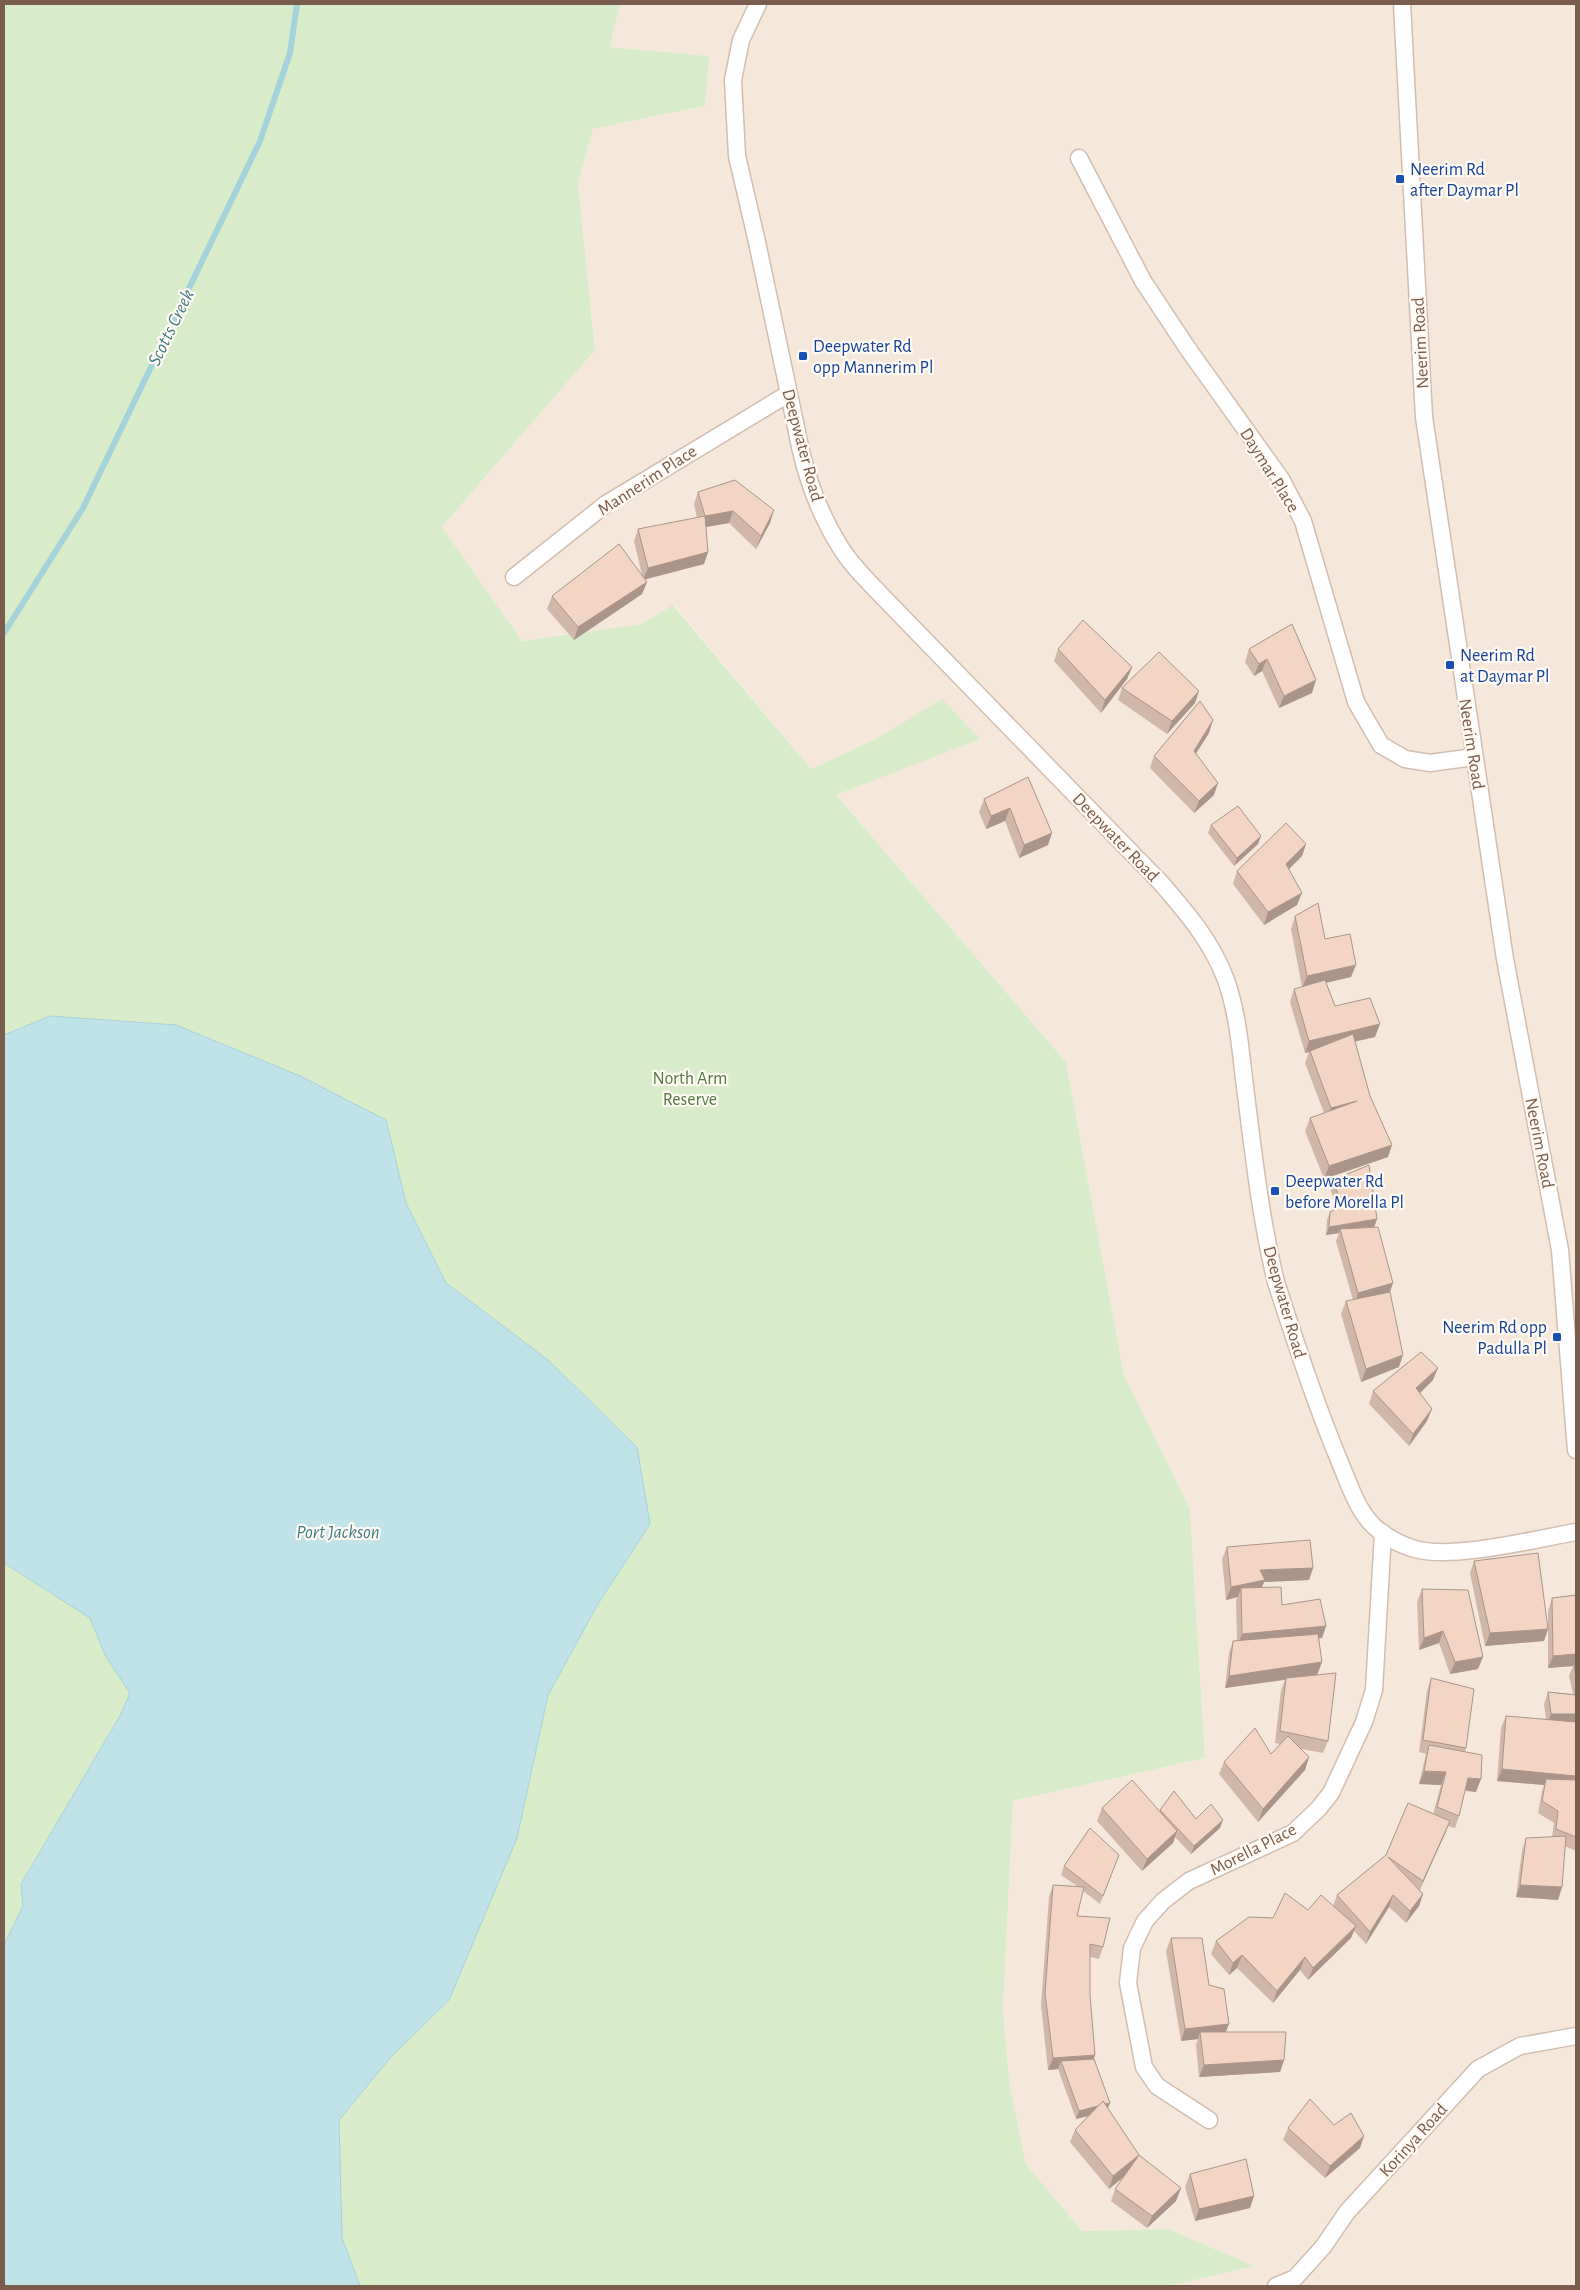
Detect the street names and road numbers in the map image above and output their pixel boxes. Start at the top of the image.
street label: Neerim Road [1410,297,1432,389]
street label: Deepwater Road [778,387,826,503]
street label: Daymar Place [1236,425,1302,516]
street label: Mannerim Place [595,442,700,519]
street label: Neerim Road [1455,697,1487,791]
street label: Deepwater Road [1069,790,1162,886]
street label: Neerim Road [1521,1096,1557,1190]
street label: Deepwater Road [1259,1244,1309,1360]
street label: Morella Place [1207,1821,1299,1879]
street label: Korinya Road [1376,2101,1451,2181]

